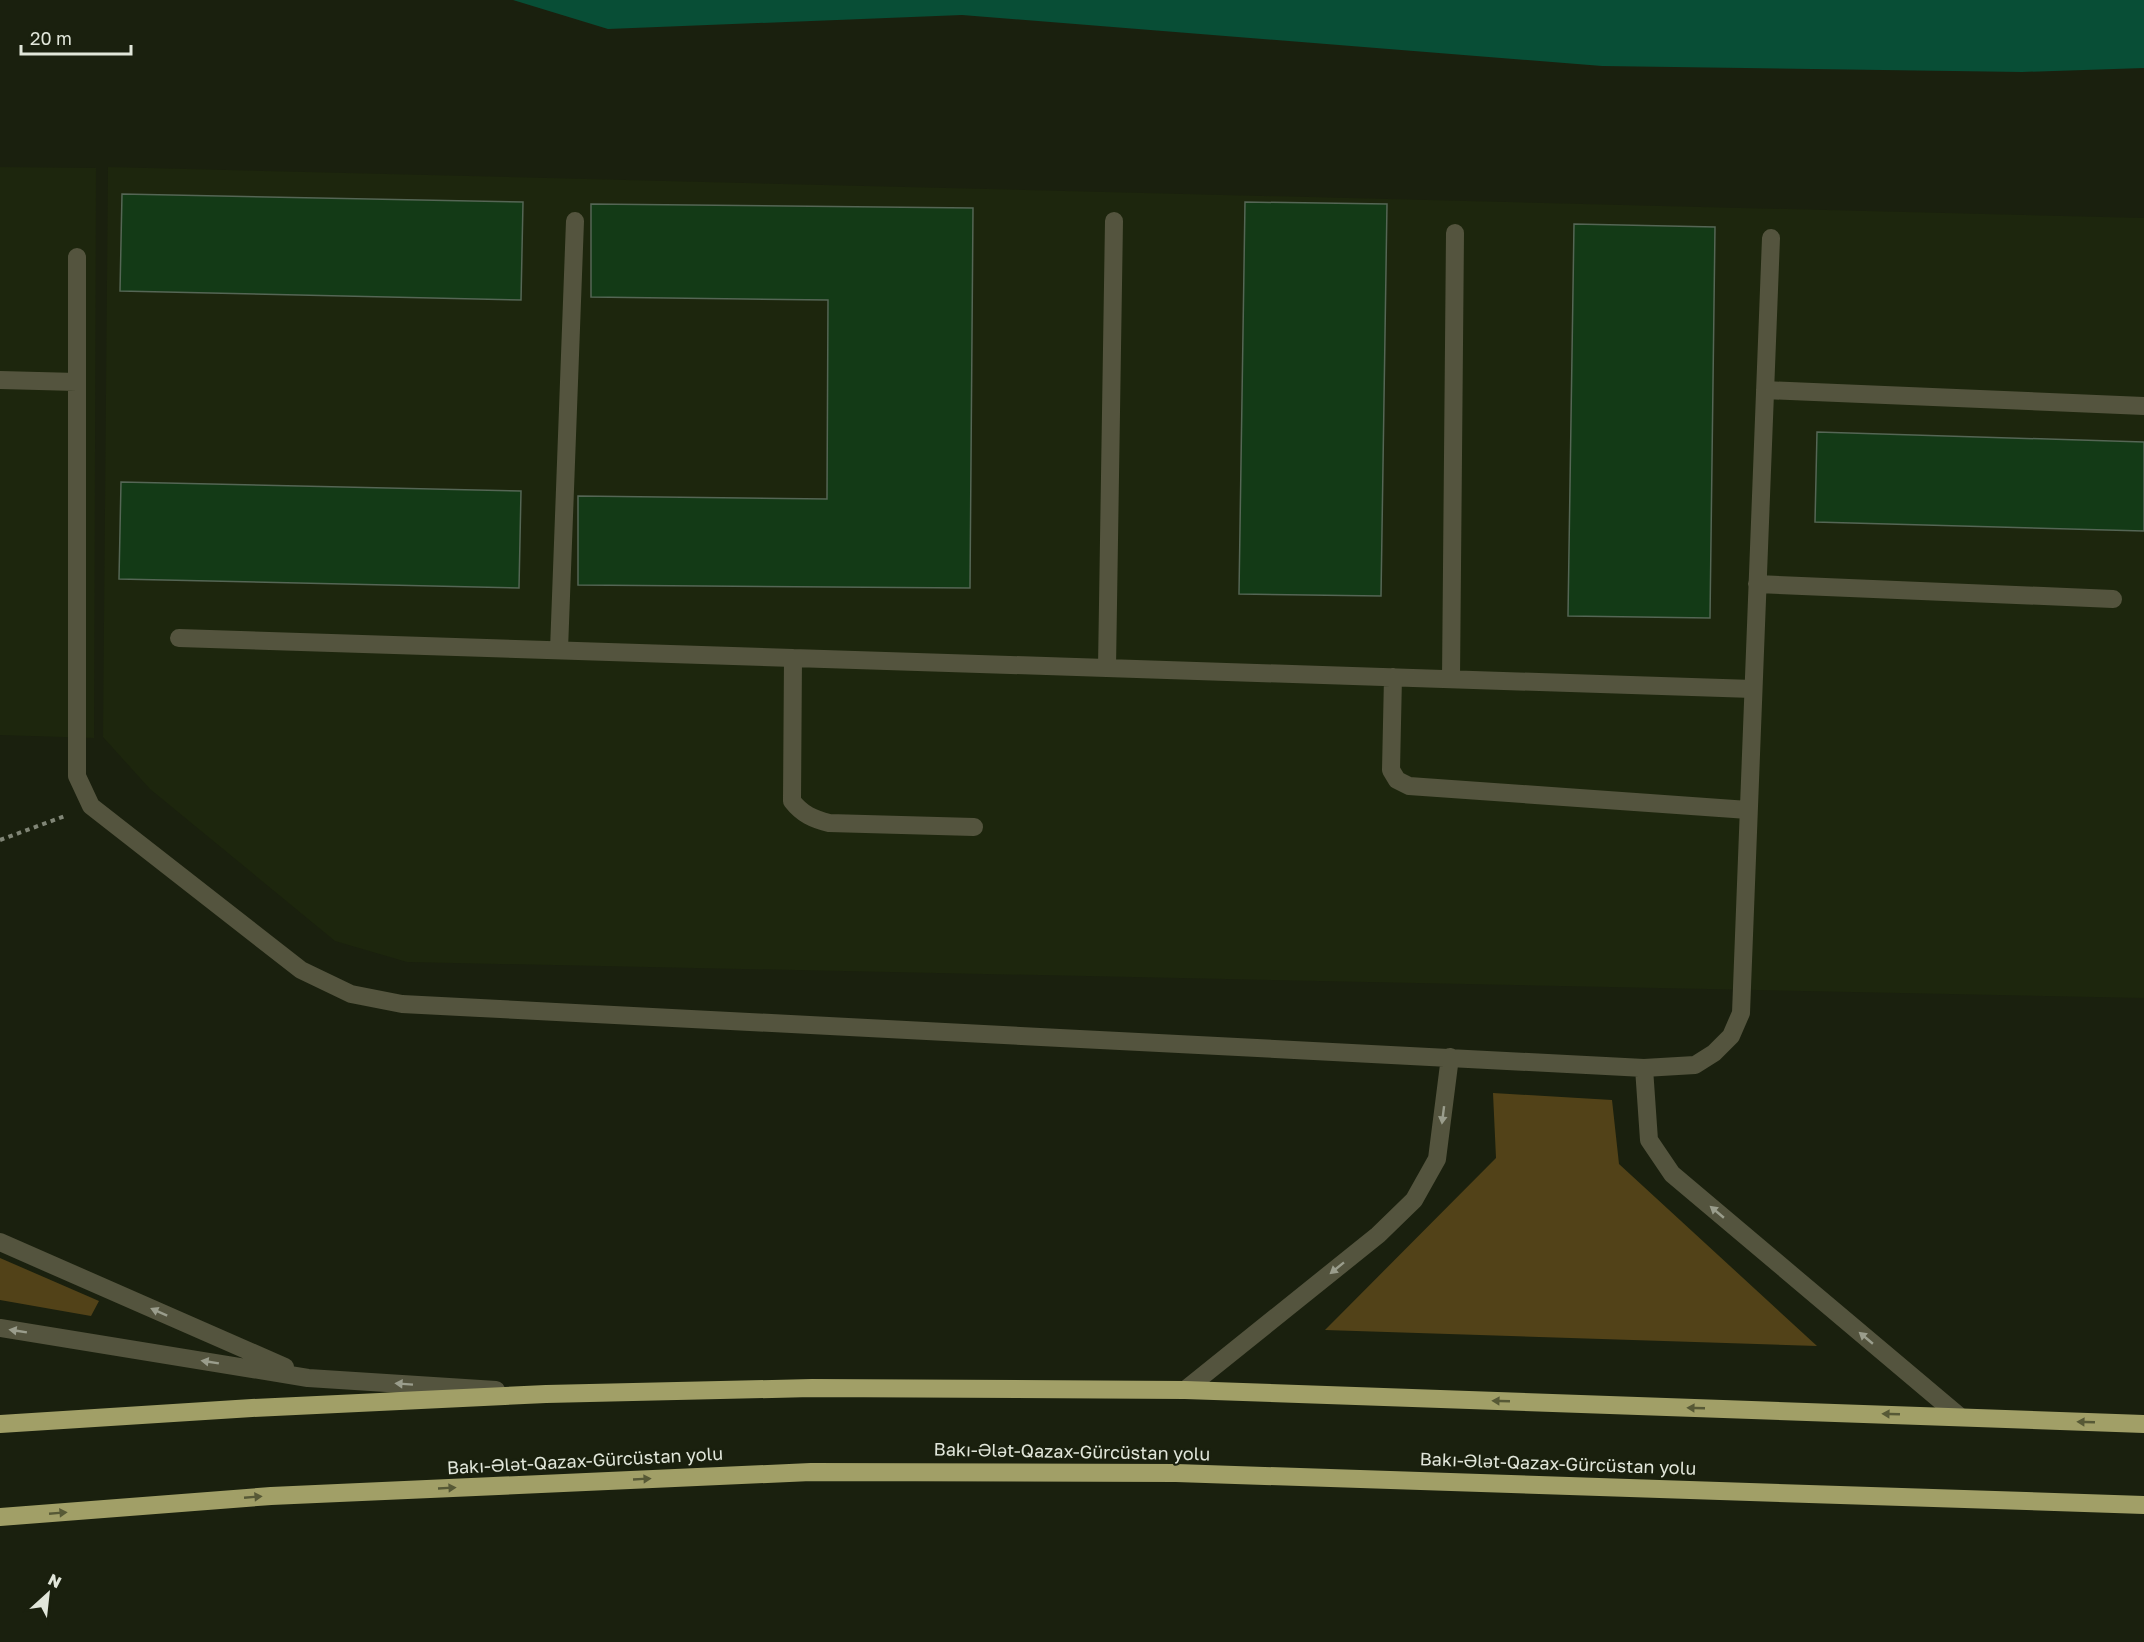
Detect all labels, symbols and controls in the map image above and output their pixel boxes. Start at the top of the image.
scale bar [21,18,130,56]
text: 20 m [30,27,72,49]
one-way arrow [1438,1105,1447,1124]
one-way arrow [1710,1206,1725,1219]
one-way arrow [1329,1262,1345,1275]
one-way arrow [149,1307,167,1317]
one-way arrow [8,1327,27,1336]
one-way arrow [1859,1332,1874,1345]
one-way arrow [201,1357,220,1366]
one-way arrow [394,1379,413,1389]
one-way arrow [1491,1396,1510,1406]
one-way arrow [1686,1403,1705,1413]
one-way arrow [1881,1409,1900,1419]
one-way arrow [2076,1417,2095,1426]
street label: Bakı-Ələt-Qazax-Gürcüstan yolu [934,1438,1211,1464]
street label: Bakı-Ələt-Qazax-Gürcüstan yolu [446,1442,724,1478]
street label: Bakı-Ələt-Qazax-Gürcüstan yolu [1419,1447,1697,1479]
one-way arrow [633,1475,652,1484]
one-way arrow [438,1483,457,1493]
one-way arrow [243,1492,262,1502]
one-way arrow [49,1508,68,1517]
north arrow [18,1564,78,1624]
text: N [45,1569,65,1592]

